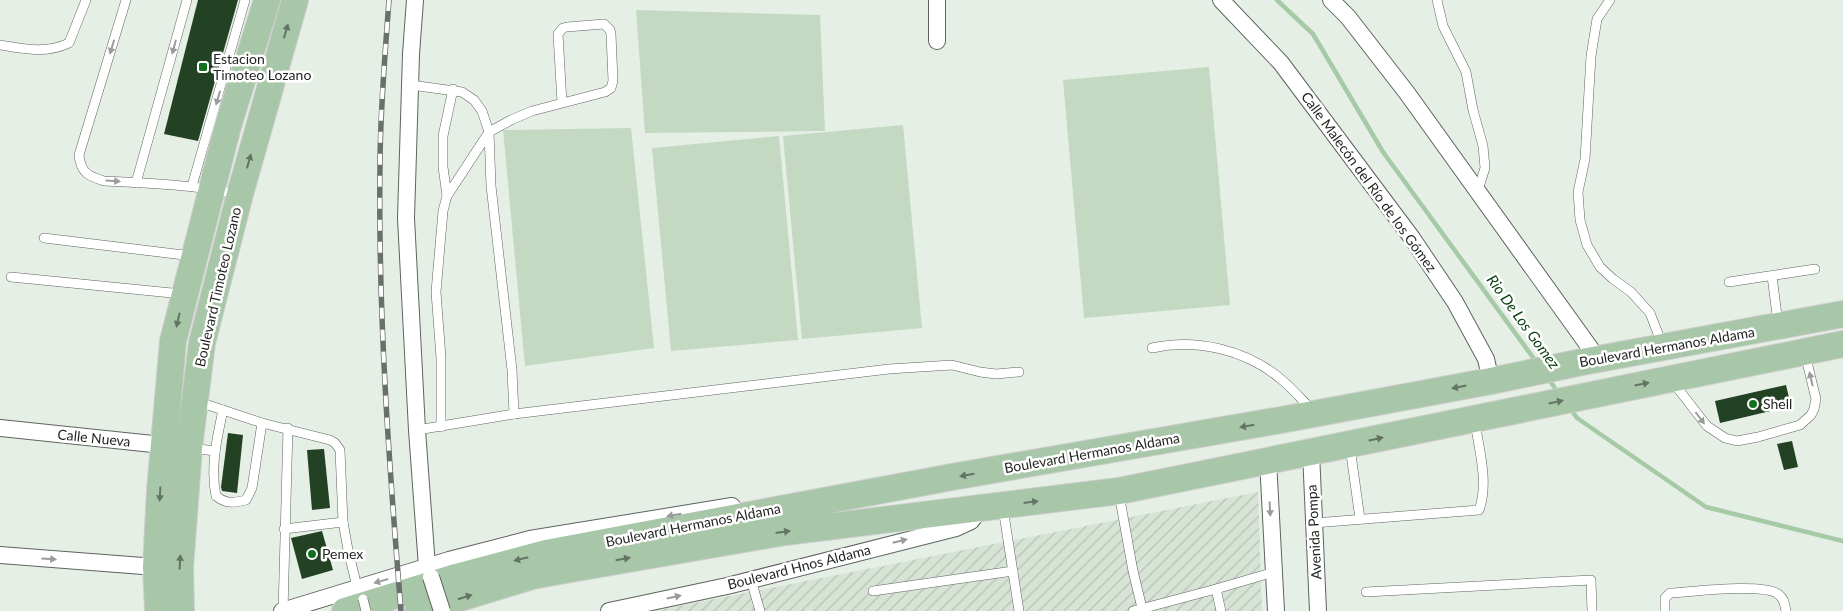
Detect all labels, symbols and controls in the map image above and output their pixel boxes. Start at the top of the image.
one-way arrow [282,24,290,39]
one-way arrow [108,39,115,54]
one-way arrow [170,39,178,54]
place label: Estacion Timoteo Lozano [213,50,311,83]
marker: Estacion Timoteo Lozano [197,61,209,73]
street label: Calle Malecón del Río de los Gómez [1298,88,1441,275]
one-way arrow [214,90,222,105]
one-way arrow [246,154,254,169]
one-way arrow [106,178,122,186]
street label: Boulevard Timoteo Lozano [191,205,244,368]
water label: Rio De Los Gomez [1484,271,1564,372]
one-way arrow [174,312,182,327]
street label: Boulevard Hermanos Aldama [1578,323,1756,370]
one-way arrow [1807,372,1815,387]
one-way arrow [1634,380,1650,388]
one-way arrow [1451,383,1466,391]
place label: Shell [1763,395,1792,412]
one-way arrow [1549,397,1565,405]
marker: Shell [1747,398,1759,410]
one-way arrow [1695,411,1705,425]
one-way arrow [1239,423,1255,431]
street label: Calle Nueva [57,425,132,450]
street label: Boulevard Hermanos Aldama [1003,429,1181,476]
one-way arrow [1368,435,1383,443]
one-way arrow [958,471,974,479]
street label: Avenida Pompa [1303,484,1324,580]
one-way arrow [155,486,163,502]
one-way arrow [1024,498,1040,506]
street label: Boulevard Hermanos Aldama [604,499,782,550]
one-way arrow [1267,501,1275,517]
one-way arrow [666,511,682,519]
one-way arrow [775,528,791,536]
one-way arrow [892,537,907,545]
street label: Boulevard Hnos Aldama [725,540,872,593]
place label: Pemex [322,545,363,562]
marker: Pemex [306,548,318,560]
one-way arrow [177,554,185,570]
one-way arrow [41,555,57,563]
one-way arrow [514,555,529,563]
one-way arrow [615,555,630,563]
one-way arrow [373,577,388,585]
one-way arrow [458,592,473,600]
one-way arrow [667,593,682,601]

